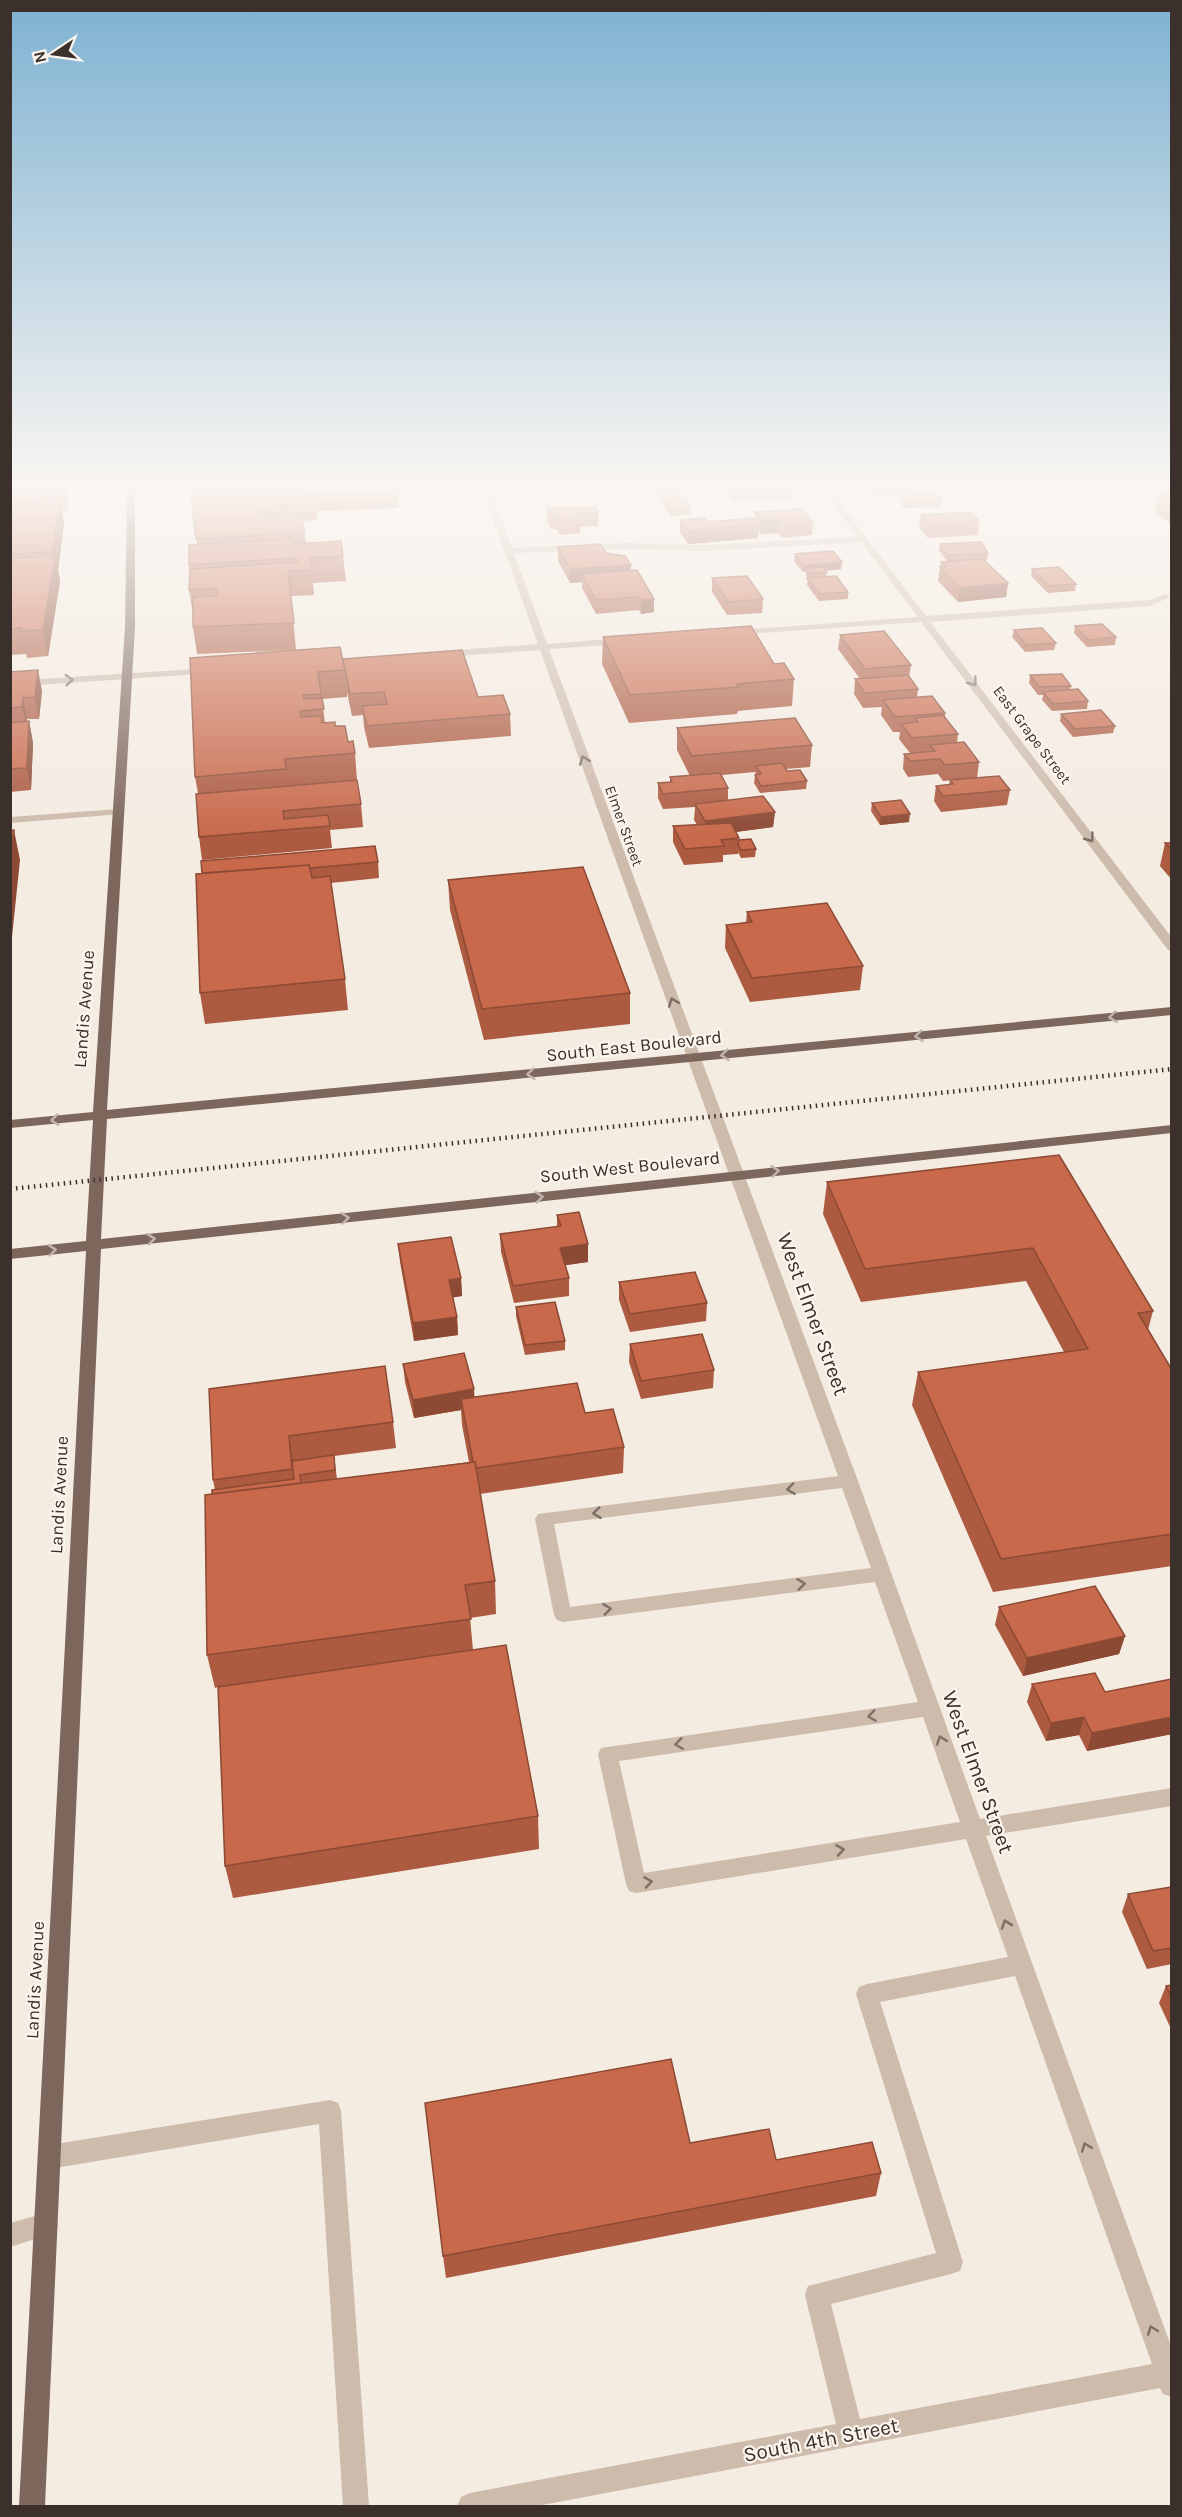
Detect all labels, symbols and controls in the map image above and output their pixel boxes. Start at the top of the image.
north arrow [24,24,84,84]
text: N [29,50,50,65]
one-way arrow [64,674,73,687]
one-way arrow [966,675,977,686]
street label: East Grape Street [989,682,1075,788]
one-way arrow [579,755,592,766]
street label: Elmer Street [601,783,647,869]
one-way arrow [1083,832,1094,843]
street label: Landis Avenue [69,949,99,1069]
one-way arrow [668,997,680,1008]
one-way arrow [1109,1010,1118,1023]
street label: South East Boulevard [545,1026,723,1066]
one-way arrow [915,1029,924,1042]
one-way arrow [721,1048,730,1061]
one-way arrow [526,1067,536,1080]
one-way arrow [51,1113,60,1126]
street label: South West Boulevard [539,1147,721,1187]
one-way arrow [770,1165,779,1178]
one-way arrow [535,1191,544,1204]
one-way arrow [341,1212,350,1225]
street label: West Elmer Street [772,1229,854,1399]
one-way arrow [147,1233,156,1246]
one-way arrow [47,1244,56,1256]
street label: Landis Avenue [45,1435,73,1555]
one-way arrow [786,1482,795,1494]
one-way arrow [592,1506,602,1518]
one-way arrow [796,1578,805,1591]
one-way arrow [603,1603,612,1616]
street label: West Elmer Street [937,1687,1019,1857]
one-way arrow [867,1710,876,1722]
one-way arrow [936,1735,948,1746]
one-way arrow [674,1738,683,1750]
one-way arrow [835,1844,845,1856]
one-way arrow [643,1876,652,1888]
one-way arrow [1001,1919,1014,1930]
street label: Landis Avenue [21,1920,49,2040]
one-way arrow [1081,2142,1093,2153]
one-way arrow [1146,2326,1159,2336]
street label: South 4th Street [741,2413,901,2467]

